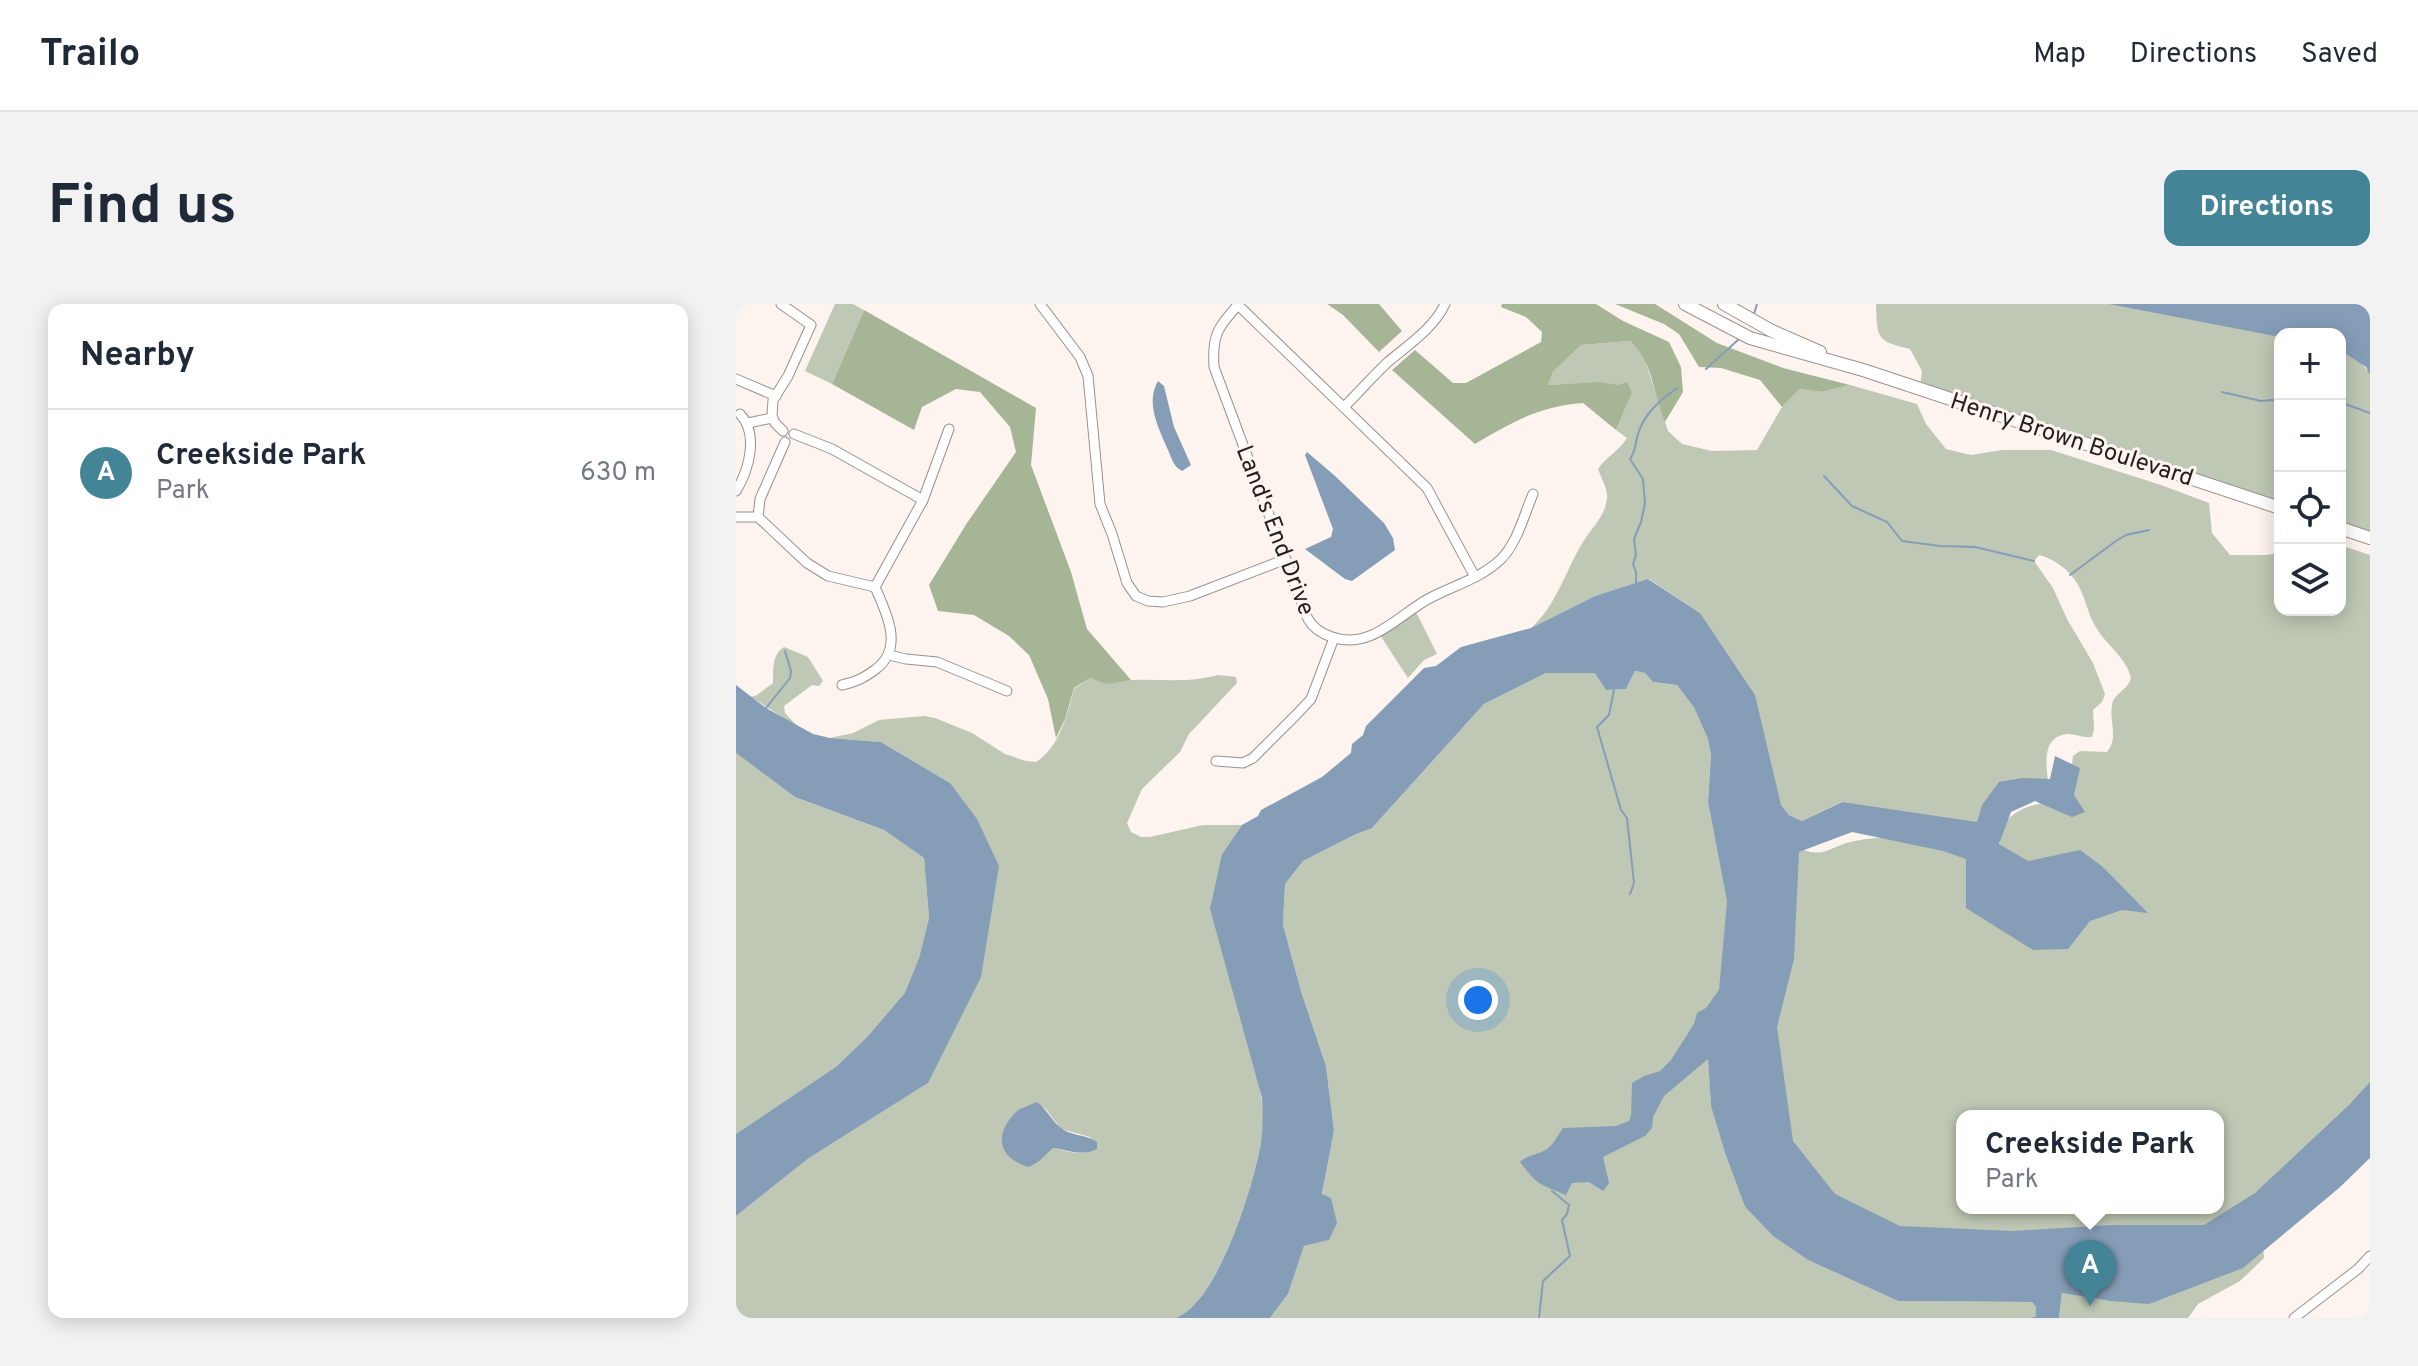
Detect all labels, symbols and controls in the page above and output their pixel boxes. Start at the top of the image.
text: Trailo [40,31,140,80]
text: Map [2033,37,2086,73]
text: Directions [2130,37,2257,73]
text: Saved [2301,37,2378,73]
button: Directions [2164,170,2370,246]
text: Find us [48,173,237,243]
map controls [2274,328,2346,616]
button: + [2274,328,2346,400]
text: Nearby [80,335,195,378]
street label: Henry Brown Boulevard [1946,387,2197,494]
button: − [2274,400,2346,472]
text: Creekside Park [156,438,366,475]
street label: Land's End Drive [1228,441,1320,620]
text: A [97,457,115,490]
text: 630 m [580,457,656,490]
button: locate [2274,472,2346,544]
text: Park [156,475,210,508]
button: layers [2274,544,2346,616]
your location [1458,980,1498,1020]
popup [1956,1110,2224,1214]
text: Creekside Park [1985,1127,2195,1164]
text: Park [1985,1164,2039,1197]
pin: A [2064,1240,2116,1306]

